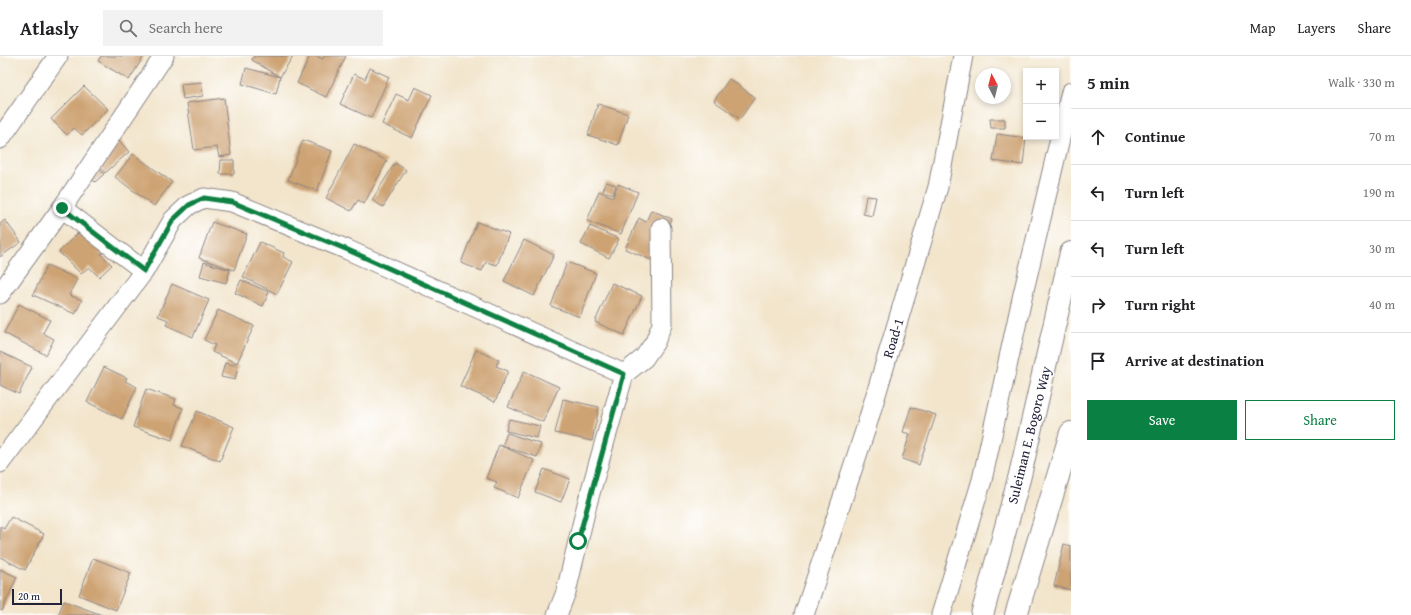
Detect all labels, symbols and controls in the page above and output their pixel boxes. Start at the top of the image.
search box [103,10,383,46]
text: Atlasly [20,14,79,42]
icon: search [117,17,139,39]
text: Search here [149,17,223,38]
text: Map [1250,18,1276,38]
text: Layers [1298,18,1336,38]
text: Share [1358,18,1391,38]
north arrow [975,68,1011,104]
map controls [1023,68,1059,140]
button: + [1023,68,1059,104]
text: 5 min [1087,70,1129,95]
text: Walk · 330 m [1328,73,1395,92]
button: − [1023,104,1059,140]
icon: ahead [1087,126,1109,148]
text: Continue [1125,126,1186,147]
text: 70 m [1369,127,1395,146]
icon: left [1087,182,1109,204]
text: Turn left [1125,182,1184,203]
text: 190 m [1363,183,1395,202]
route end [53,199,71,217]
icon: left [1087,238,1109,260]
text: Turn left [1125,238,1184,259]
text: 30 m [1369,239,1395,258]
icon: right [1087,294,1109,316]
text: Turn right [1125,294,1196,315]
text: 40 m [1369,295,1395,314]
street label: Road-1 [877,316,909,360]
icon: arrive [1087,350,1109,372]
text: Arrive at destination [1125,350,1264,371]
street label: Suleiman E. Bogoro Way [1002,364,1056,506]
button: Save [1087,400,1237,440]
button: Share [1245,400,1395,440]
route start [569,532,587,550]
scale bar [12,587,62,606]
text: 20 m [18,588,40,604]

